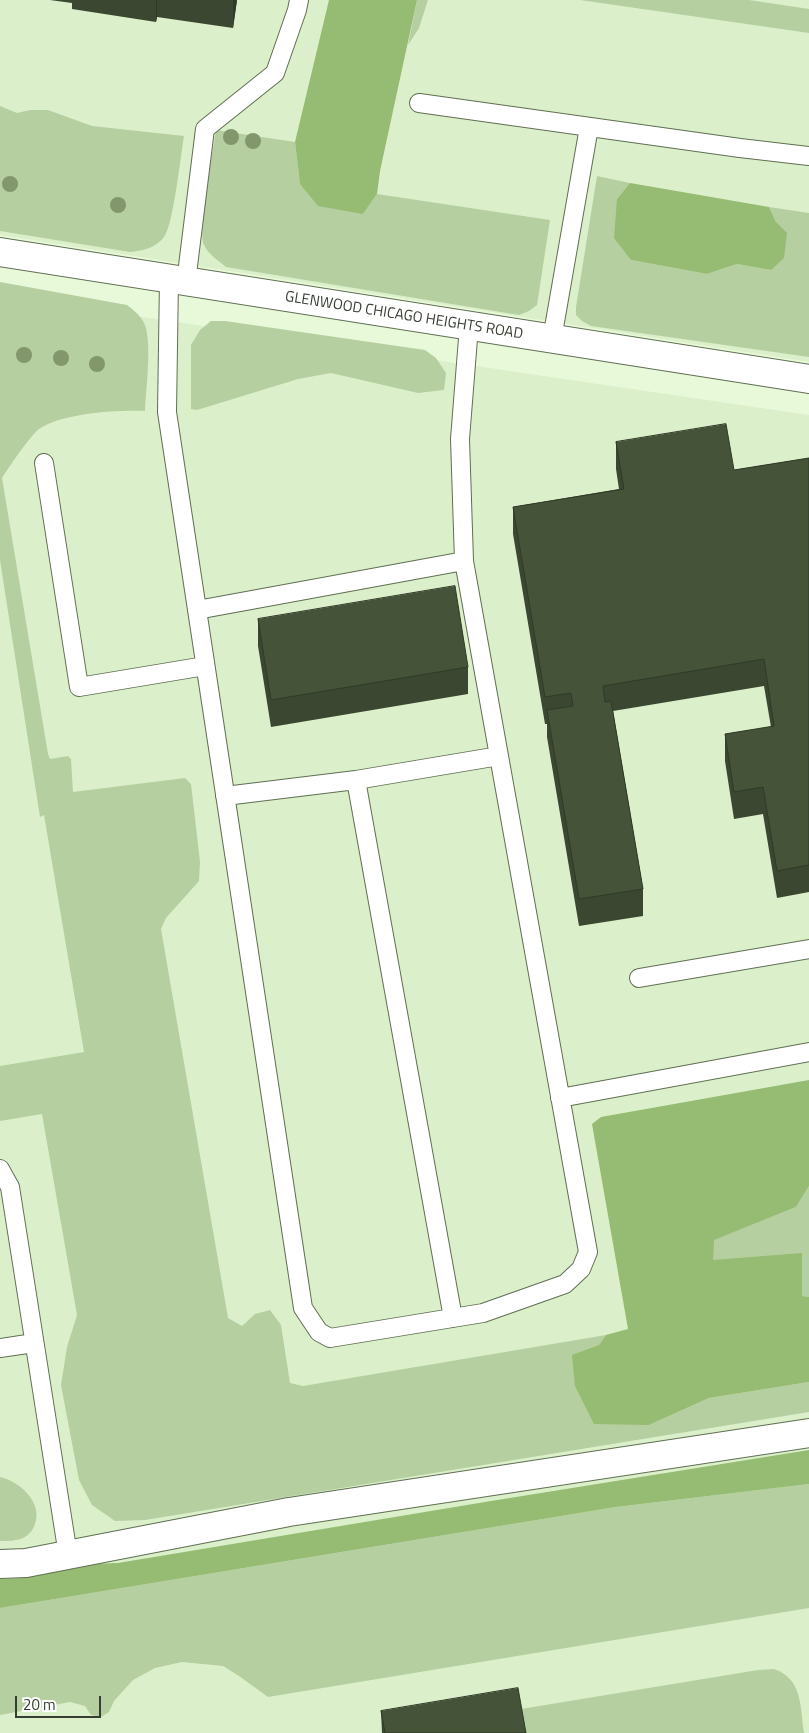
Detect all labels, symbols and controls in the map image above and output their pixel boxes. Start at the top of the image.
street label: GLENWOOD CHICAGO HEIGHTS ROAD [284,288,524,344]
scale bar [18,1686,104,1718]
text: 20 m [23,1693,56,1716]

